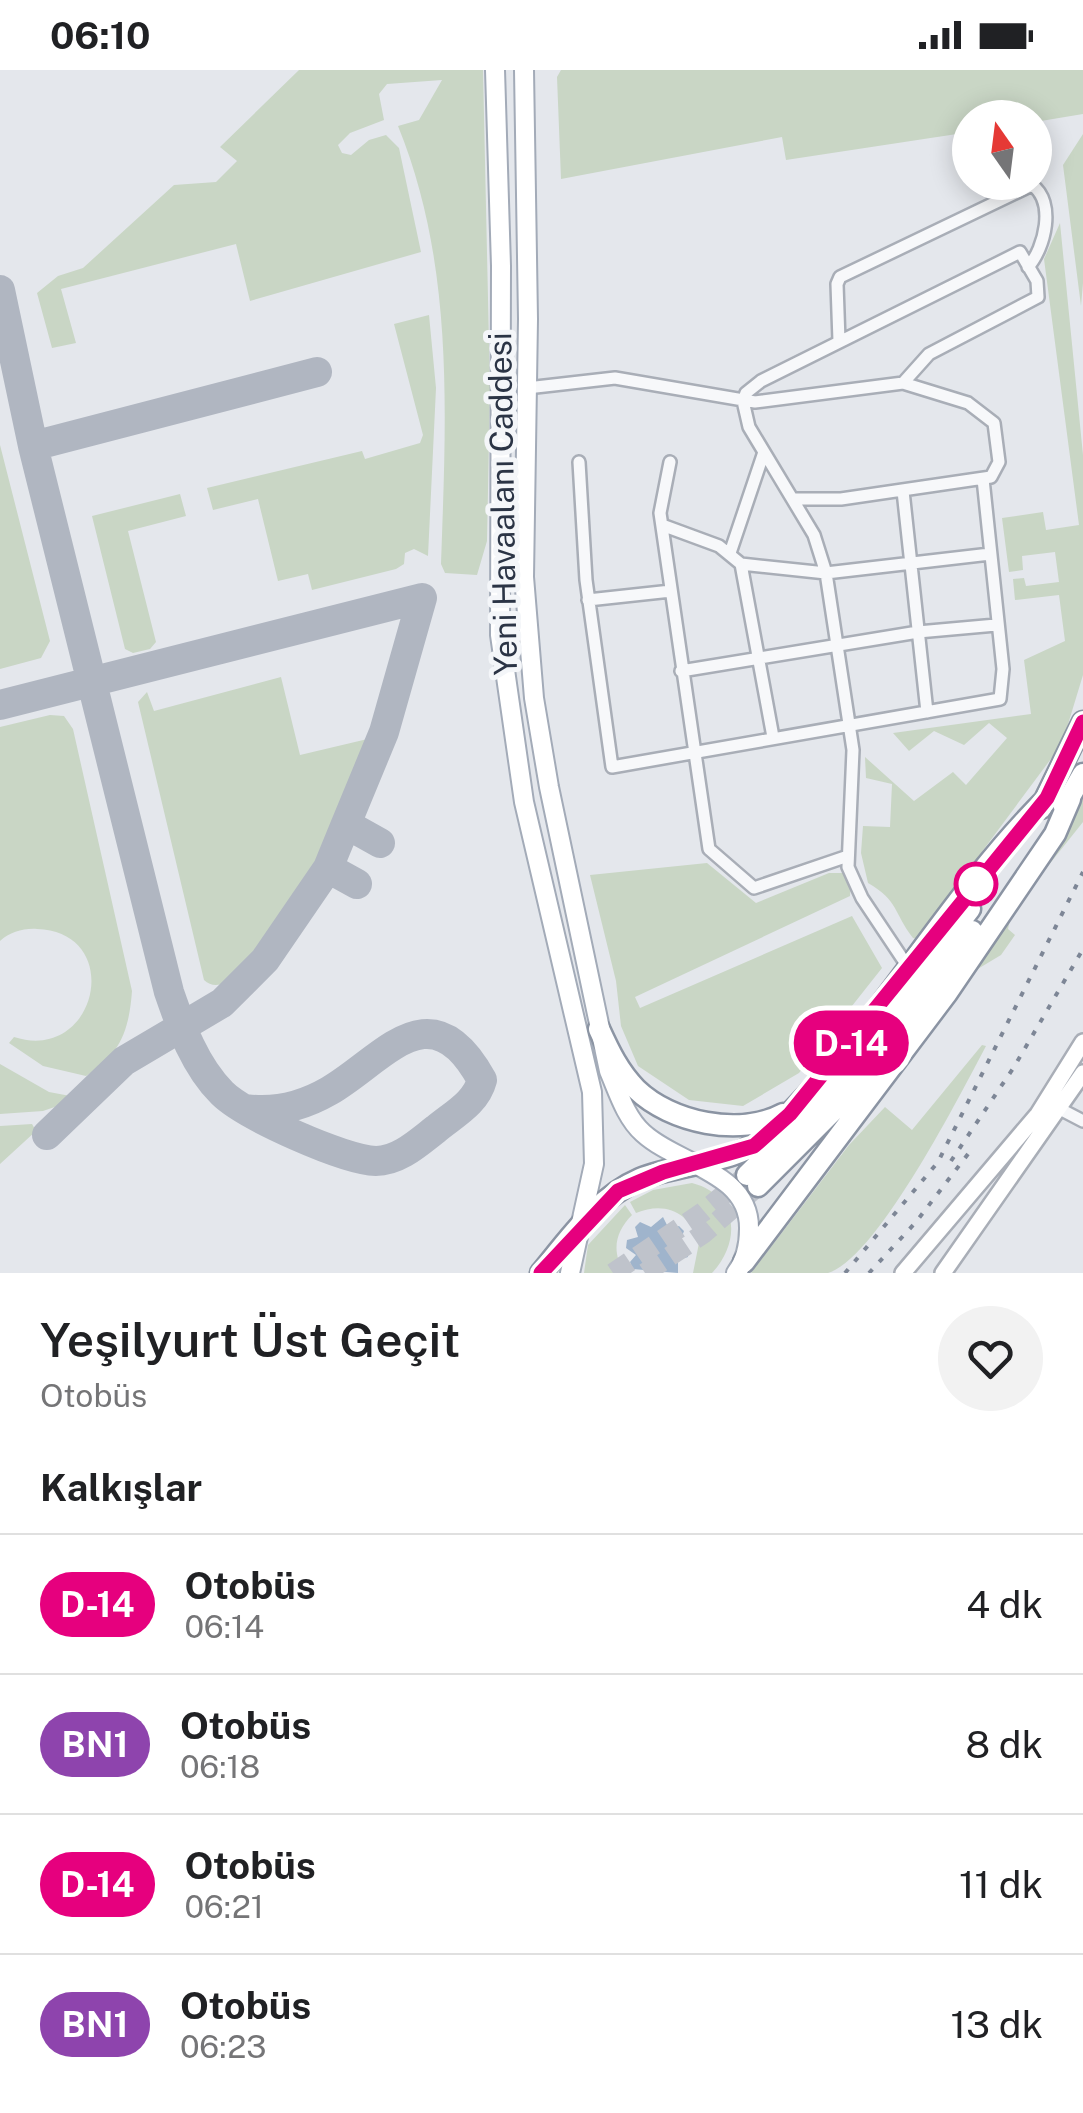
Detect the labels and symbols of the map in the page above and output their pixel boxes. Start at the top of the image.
north arrow [952,100,1052,200]
street label: Yeni Havaalanı Caddesi [481,332,524,676]
unlabelled marker [955,863,997,905]
line badge: D-14 [781,1010,921,1076]

